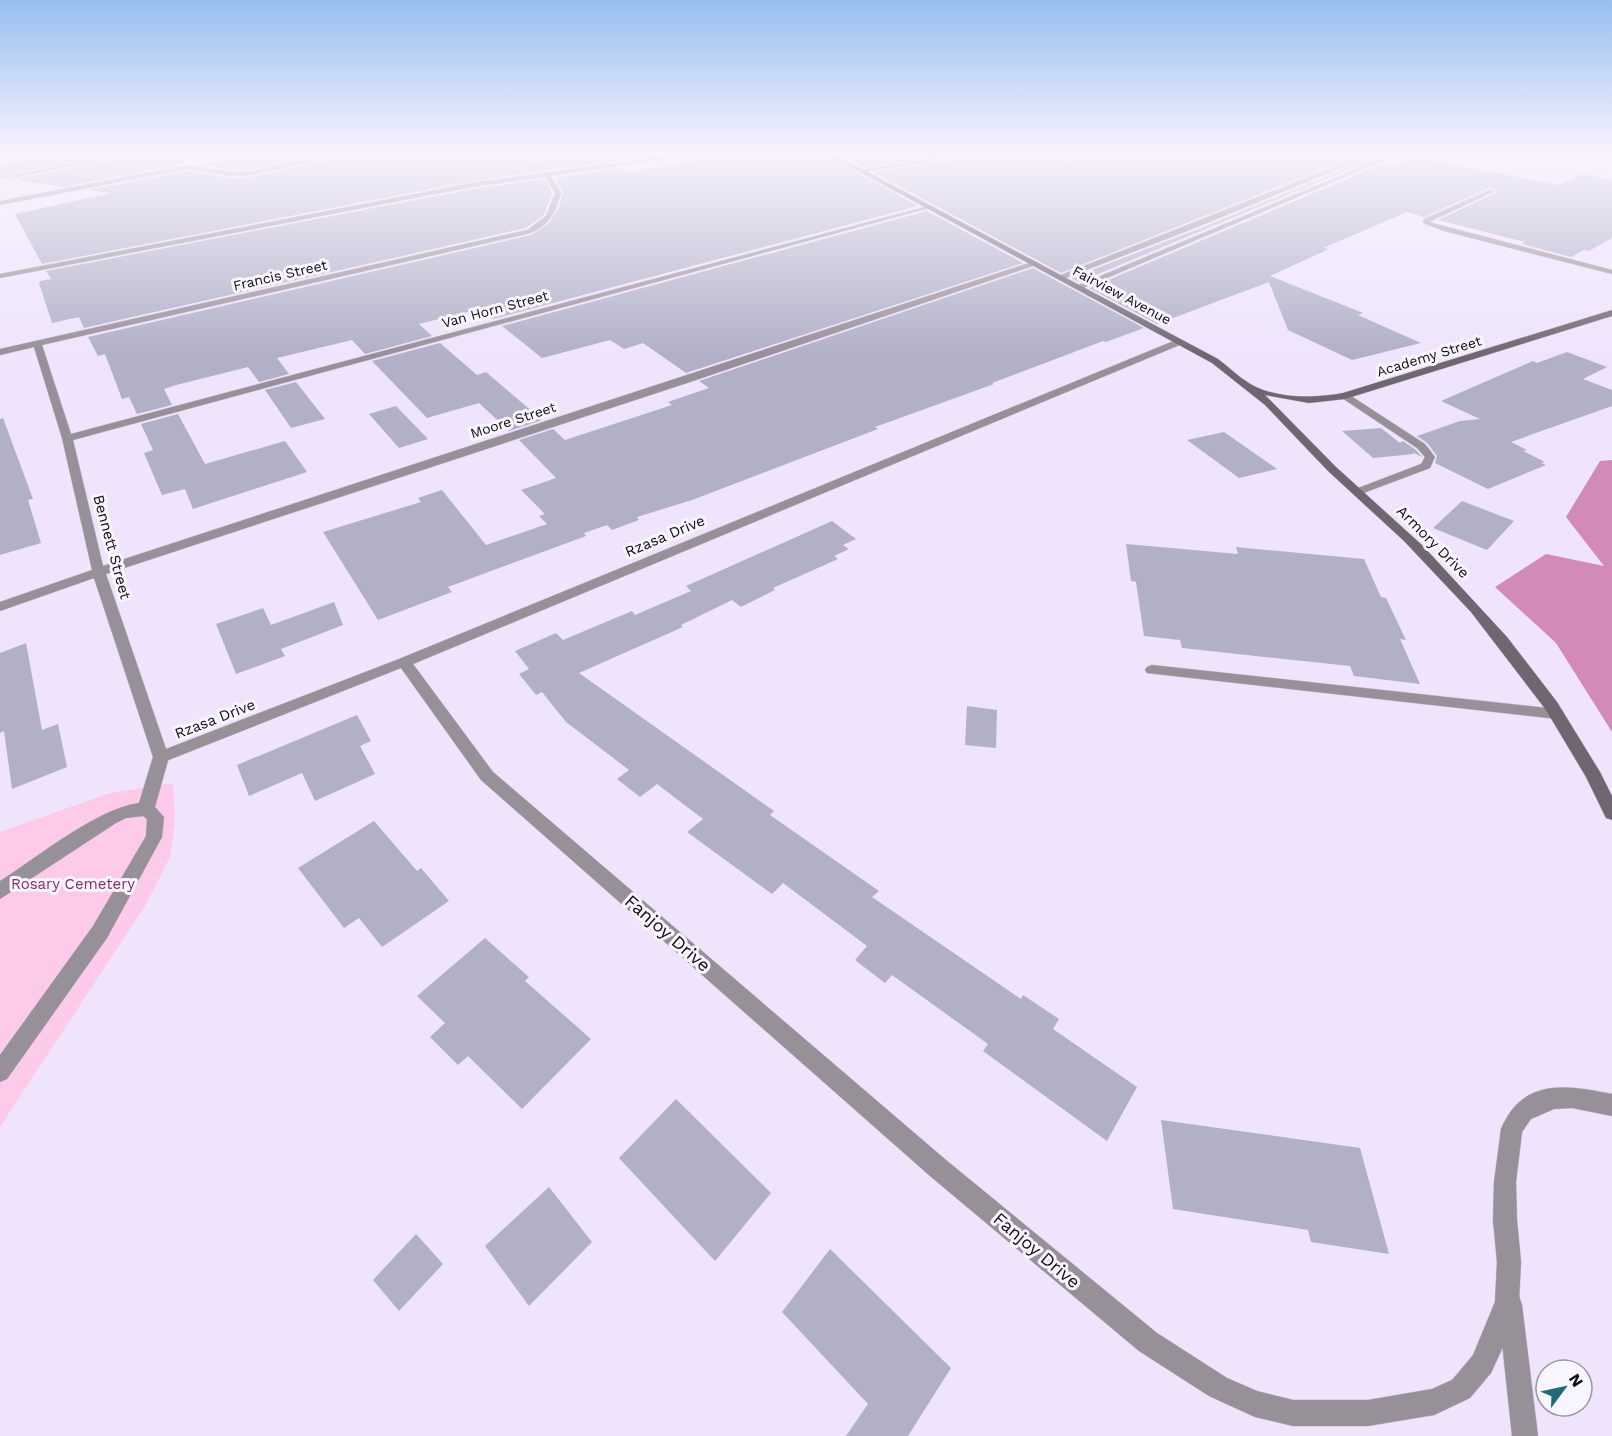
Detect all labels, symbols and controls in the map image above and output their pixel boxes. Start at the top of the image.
street label: Francis Street [231,256,329,294]
street label: Fairview Avenue [1070,262,1174,328]
street label: Van Horn Street [440,287,550,331]
street label: Academy Street [1375,332,1483,380]
street label: Moore Street [468,399,558,441]
street label: Bennett Street [89,493,135,602]
street label: Armory Drive [1393,502,1473,582]
street label: Rzasa Drive [622,511,708,561]
street label: Rzasa Drive [172,695,258,743]
park label: Rosary Cemetery [11,875,135,893]
street label: Fanjoy Drive [621,890,715,976]
street label: Fanjoy Drive [989,1208,1085,1292]
north arrow [1534,1358,1594,1418]
text: N [1565,1370,1587,1390]

